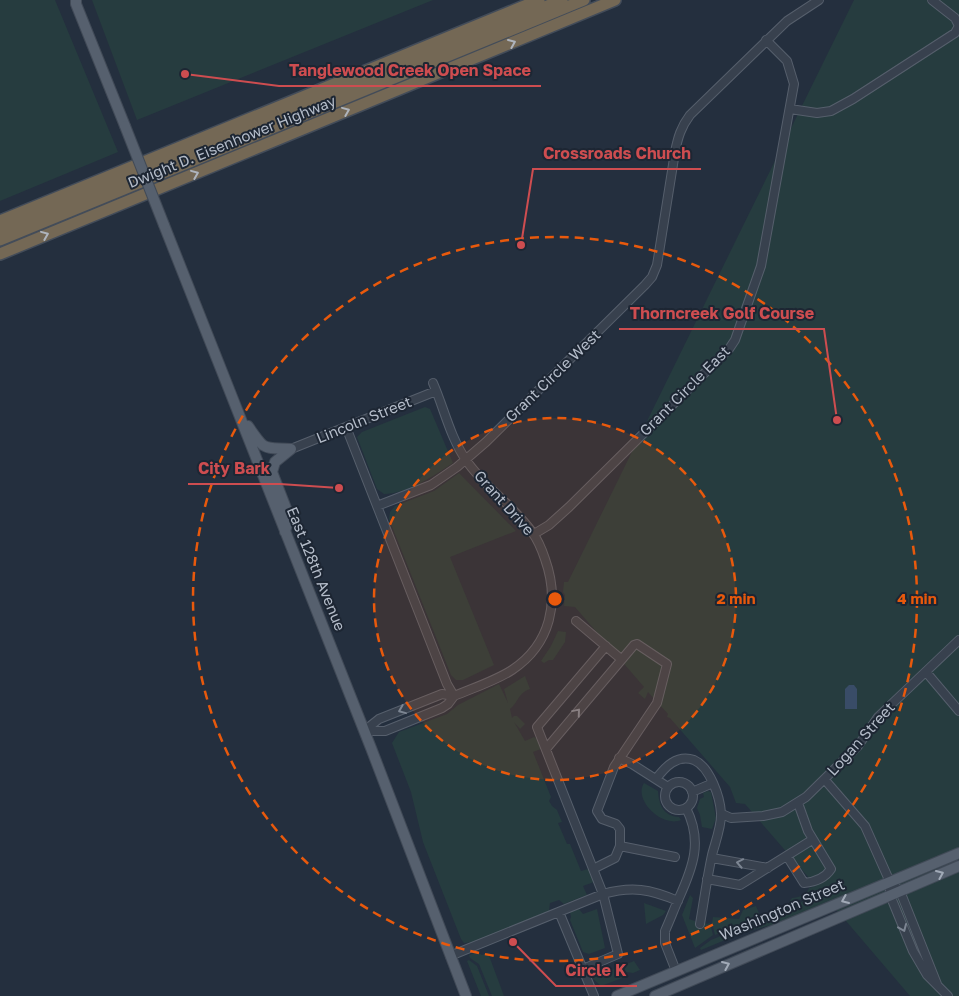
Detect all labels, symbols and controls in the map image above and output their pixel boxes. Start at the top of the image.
one-way arrow [507,38,516,49]
callout: Tanglewood Creek Open Space [279,55,541,86]
text: Tanglewood Creek Open Space [289,60,531,80]
street label: Dwight D. Eisenhower Highway [125,91,339,191]
one-way arrow [341,107,350,118]
callout: Crossroads Church [533,138,701,169]
text: Crossroads Church [543,143,691,163]
one-way arrow [191,169,199,179]
one-way arrow [40,231,49,242]
callout: Thorncreek Golf Course [619,298,824,329]
text: Thorncreek Golf Course [630,303,814,323]
street label: Grant Circle West [501,325,604,425]
street label: Grant Circle East [635,341,733,439]
street label: Lincoln Street [313,392,414,446]
callout: City Bark [188,453,280,484]
text: City Bark [198,458,271,478]
street label: Grant Drive [471,466,539,539]
street label: East 128th Avenue [284,504,350,634]
text: 2 min [716,589,756,607]
text: 4 min [897,589,937,607]
centre of rings [546,590,564,608]
street label: Logan Street [823,698,898,779]
one-way arrow [398,704,407,715]
one-way arrow [572,709,580,718]
one-way arrow [735,858,744,869]
one-way arrow [936,870,944,880]
street label: Washington Street [716,875,847,944]
one-way arrow [841,894,850,905]
one-way arrow [897,923,907,932]
callout: Circle K [556,955,637,986]
text: Circle K [565,960,627,980]
one-way arrow [721,960,730,971]

